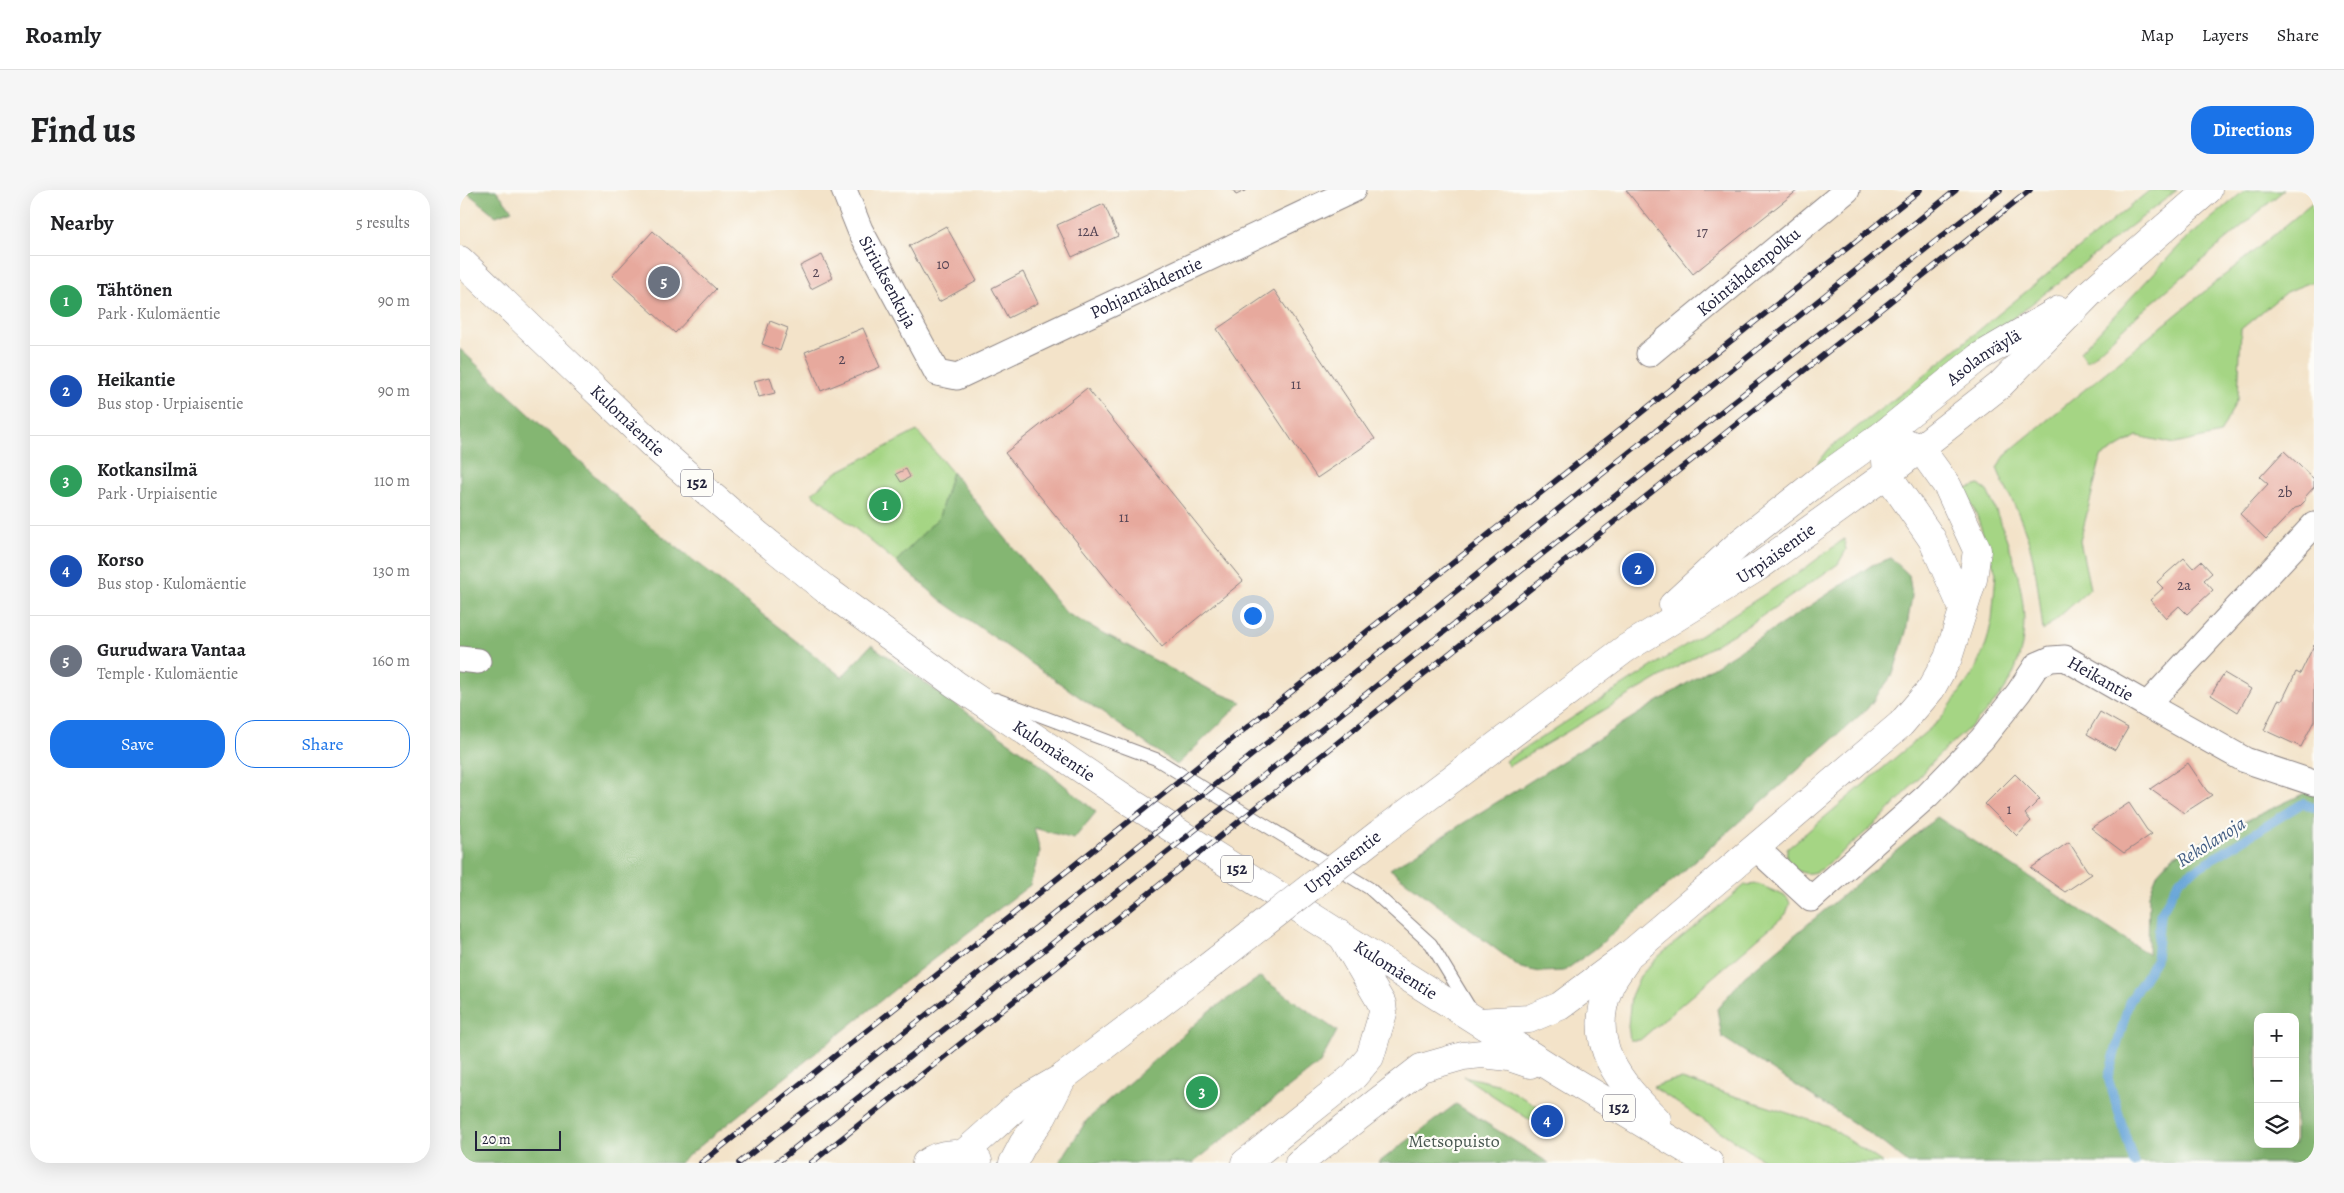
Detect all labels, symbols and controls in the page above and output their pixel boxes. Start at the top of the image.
text: Roamly [25,19,101,51]
text: Map [2141,23,2174,47]
text: Layers [2202,23,2249,47]
text: Share [2277,23,2319,47]
text: Find us [30,106,136,154]
button: Directions [2191,106,2314,154]
text: Nearby [50,209,113,237]
text: 5 results [356,212,410,234]
house number: 12A [1077,221,1099,241]
street label: Kointähdenpolku [1691,222,1805,322]
house number: 17 [1696,222,1708,242]
street label: Siriuksenkuja [853,231,923,333]
street label: Pohjantähdentie [1086,251,1206,324]
house number: 10 [936,254,950,274]
house number: 2 [812,262,820,282]
pin: 5 [648,263,680,301]
text: Tähtönen [97,277,173,303]
text: 1 [63,290,69,312]
text: 90 m [378,290,410,312]
text: Park · Kulomäentie [97,303,220,325]
street label: Asolanväylä [1940,323,2026,392]
house number: 2 [838,349,846,369]
text: Heikantie [97,367,175,393]
house number: 11 [1291,374,1301,394]
street label: Kulomäentie [585,379,670,462]
text: 2 [62,380,70,402]
text: 90 m [378,380,410,402]
text: Bus stop · Urpiaisentie [97,393,243,415]
text: Kotkansilmä [97,457,198,483]
text: 3 [63,470,69,492]
text: 110 m [374,470,410,492]
road number: 152 [681,470,713,496]
house number: 2b [2278,482,2293,502]
text: Park · Urpiaisentie [97,483,218,505]
pin: 1 [869,486,901,524]
house number: 11 [1119,507,1129,527]
street label: Urpiaisentie [1732,518,1820,589]
text: Korso [97,547,144,573]
pin: 2 [1622,550,1654,588]
text: 4 [62,560,70,582]
text: 130 m [373,560,410,582]
text: Bus stop · Kulomäentie [97,573,246,595]
house number: 2a [2177,575,2191,595]
your location [1240,603,1266,629]
text: Gurudwara Vantaa [97,637,246,663]
text: 5 [63,650,69,672]
text: 160 m [372,650,410,672]
street label: Heikantie [2063,650,2138,707]
text: Temple · Kulomäentie [97,663,238,685]
street label: Kulomäentie [1008,714,1100,787]
button: Save [50,720,225,768]
button: Share [235,720,410,768]
house number: 1 [2006,799,2012,819]
water label: Rekolanoja [2171,810,2251,873]
street label: Urpiaisentie [1299,825,1386,900]
road number: 152 [1221,856,1253,882]
street label: Kulomäentie [1349,934,1442,1005]
map controls [2254,1013,2299,1148]
button: + [2254,1013,2299,1058]
button: − [2254,1058,2299,1103]
pin: 3 [1186,1073,1218,1111]
road number: 152 [1603,1094,1635,1121]
pin: 4 [1531,1102,1563,1140]
button: layers [2254,1103,2299,1148]
scale bar [475,1128,561,1151]
park label: Metsopuisto [1408,1129,1500,1153]
text: 20 m [482,1130,511,1149]

